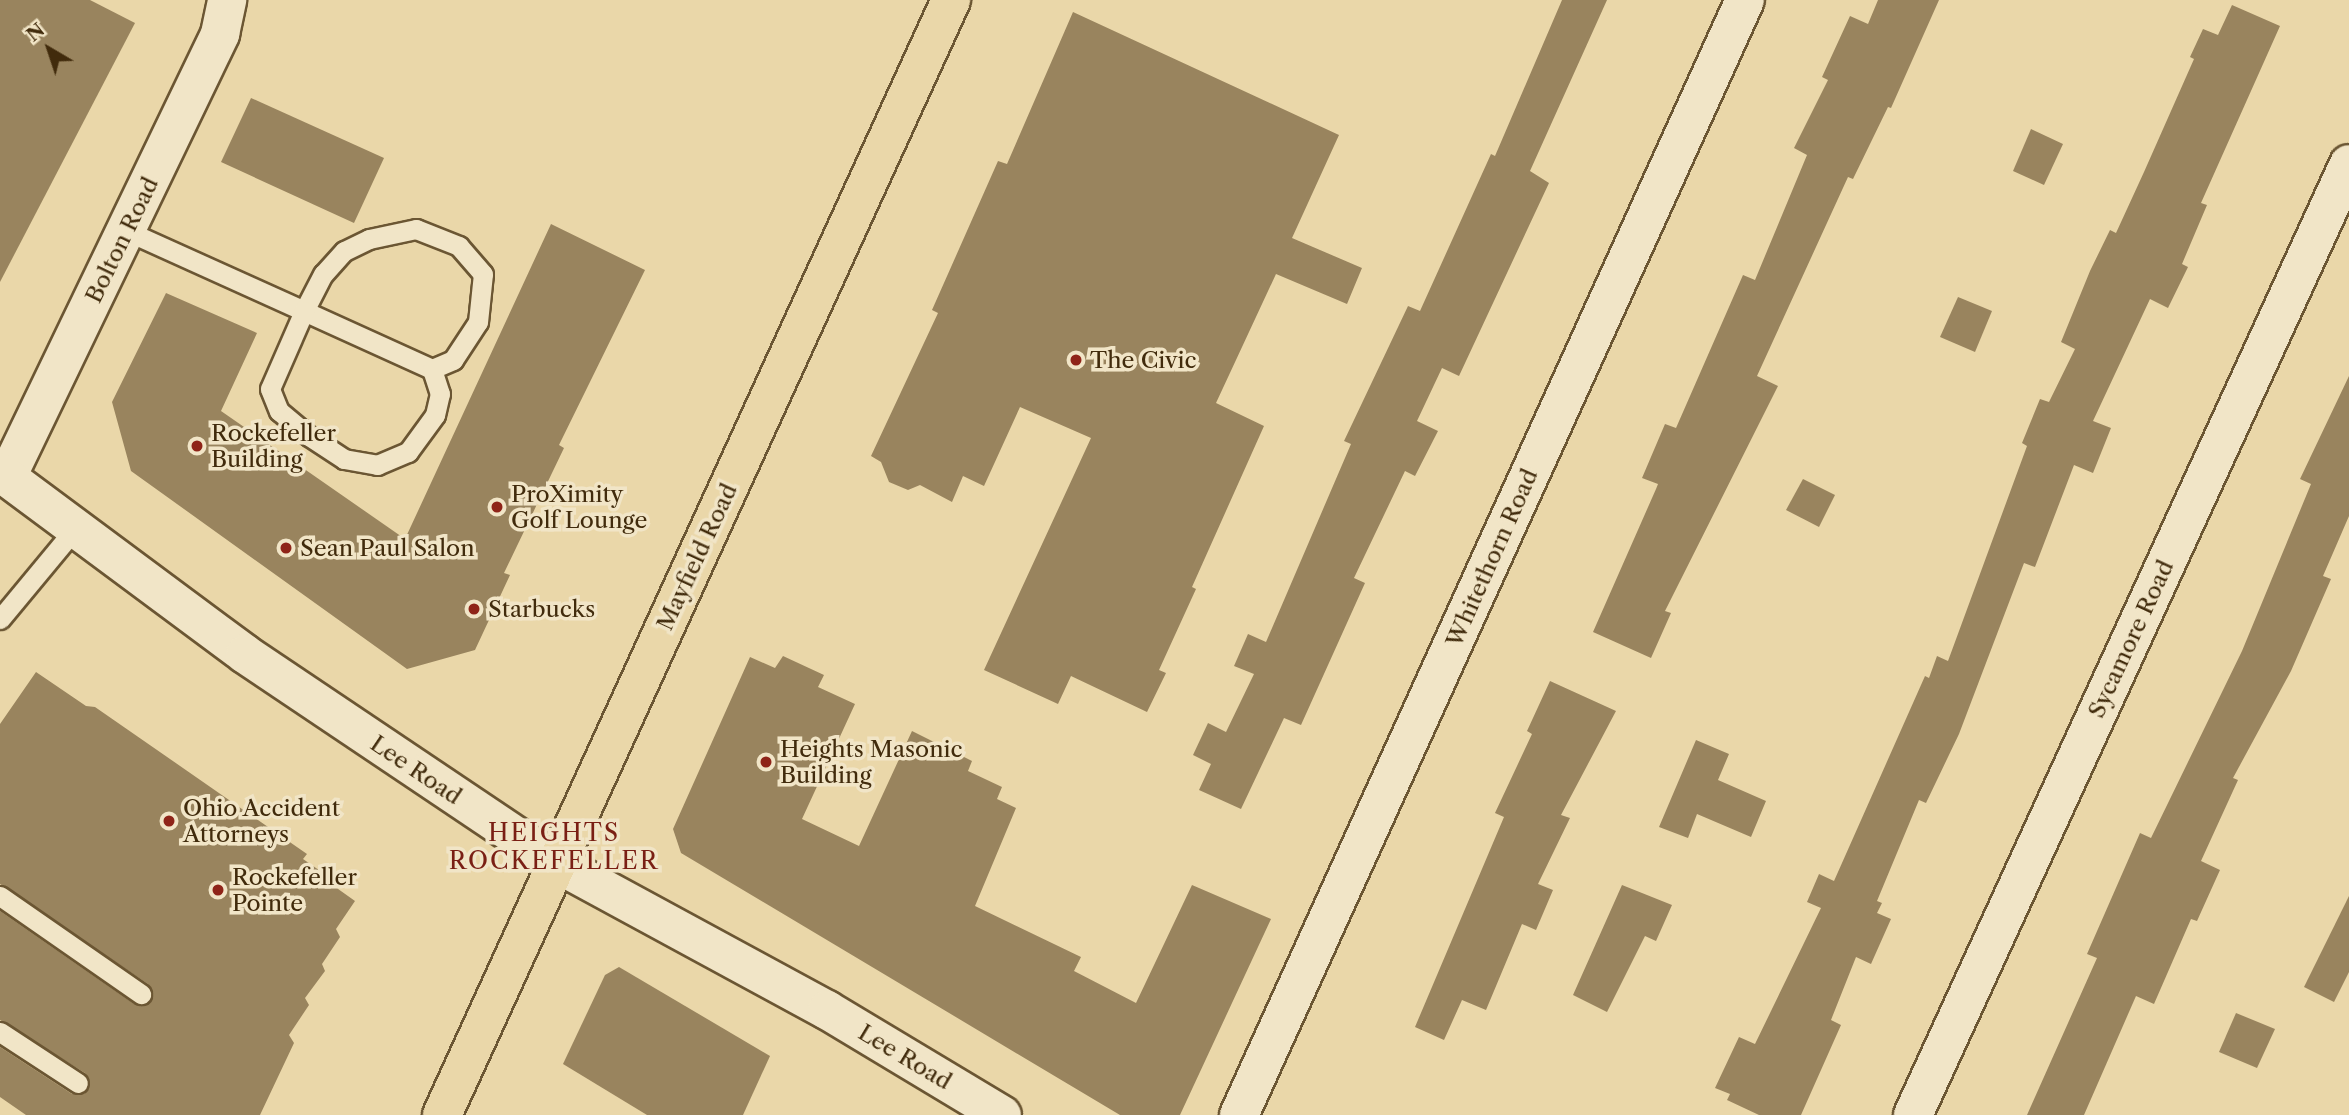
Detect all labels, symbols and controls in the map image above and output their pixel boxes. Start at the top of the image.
north arrow [14,14,84,84]
text: N [22,18,49,46]
street label: Bolton Road [80,173,164,307]
place label: The Civic [1090,346,1197,374]
marker: The Civic [1068,352,1084,368]
place label: Rockefeller Building [211,419,336,473]
marker: Rockefeller Building [189,438,205,454]
street label: Whitethorn Road [1440,465,1544,651]
street label: Mayfield Road [651,479,743,635]
place label: ProXimity Golf Lounge [511,480,647,534]
marker: ProXimity Golf Lounge [489,499,505,515]
place label: Sean Paul Salon [300,534,475,562]
marker: Sean Paul Salon [278,540,294,556]
street label: Sycamore Road [2082,556,2180,722]
place label: Starbucks [488,595,595,623]
marker: Starbucks [466,601,482,617]
street label: Lee Road [365,730,467,810]
place label: Heights Masonic Building [780,735,963,789]
marker: Heights Masonic Building [758,754,774,770]
place label: Ohio Accident Attorneys [183,794,341,848]
marker: Ohio Accident Attorneys [161,813,177,829]
district label: HEIGHTS ROCKEFELLER [450,819,658,875]
place label: Rockefeller Pointe [232,863,357,917]
marker: Rockefeller Pointe [210,882,226,898]
street label: Lee Road [853,1018,957,1096]

